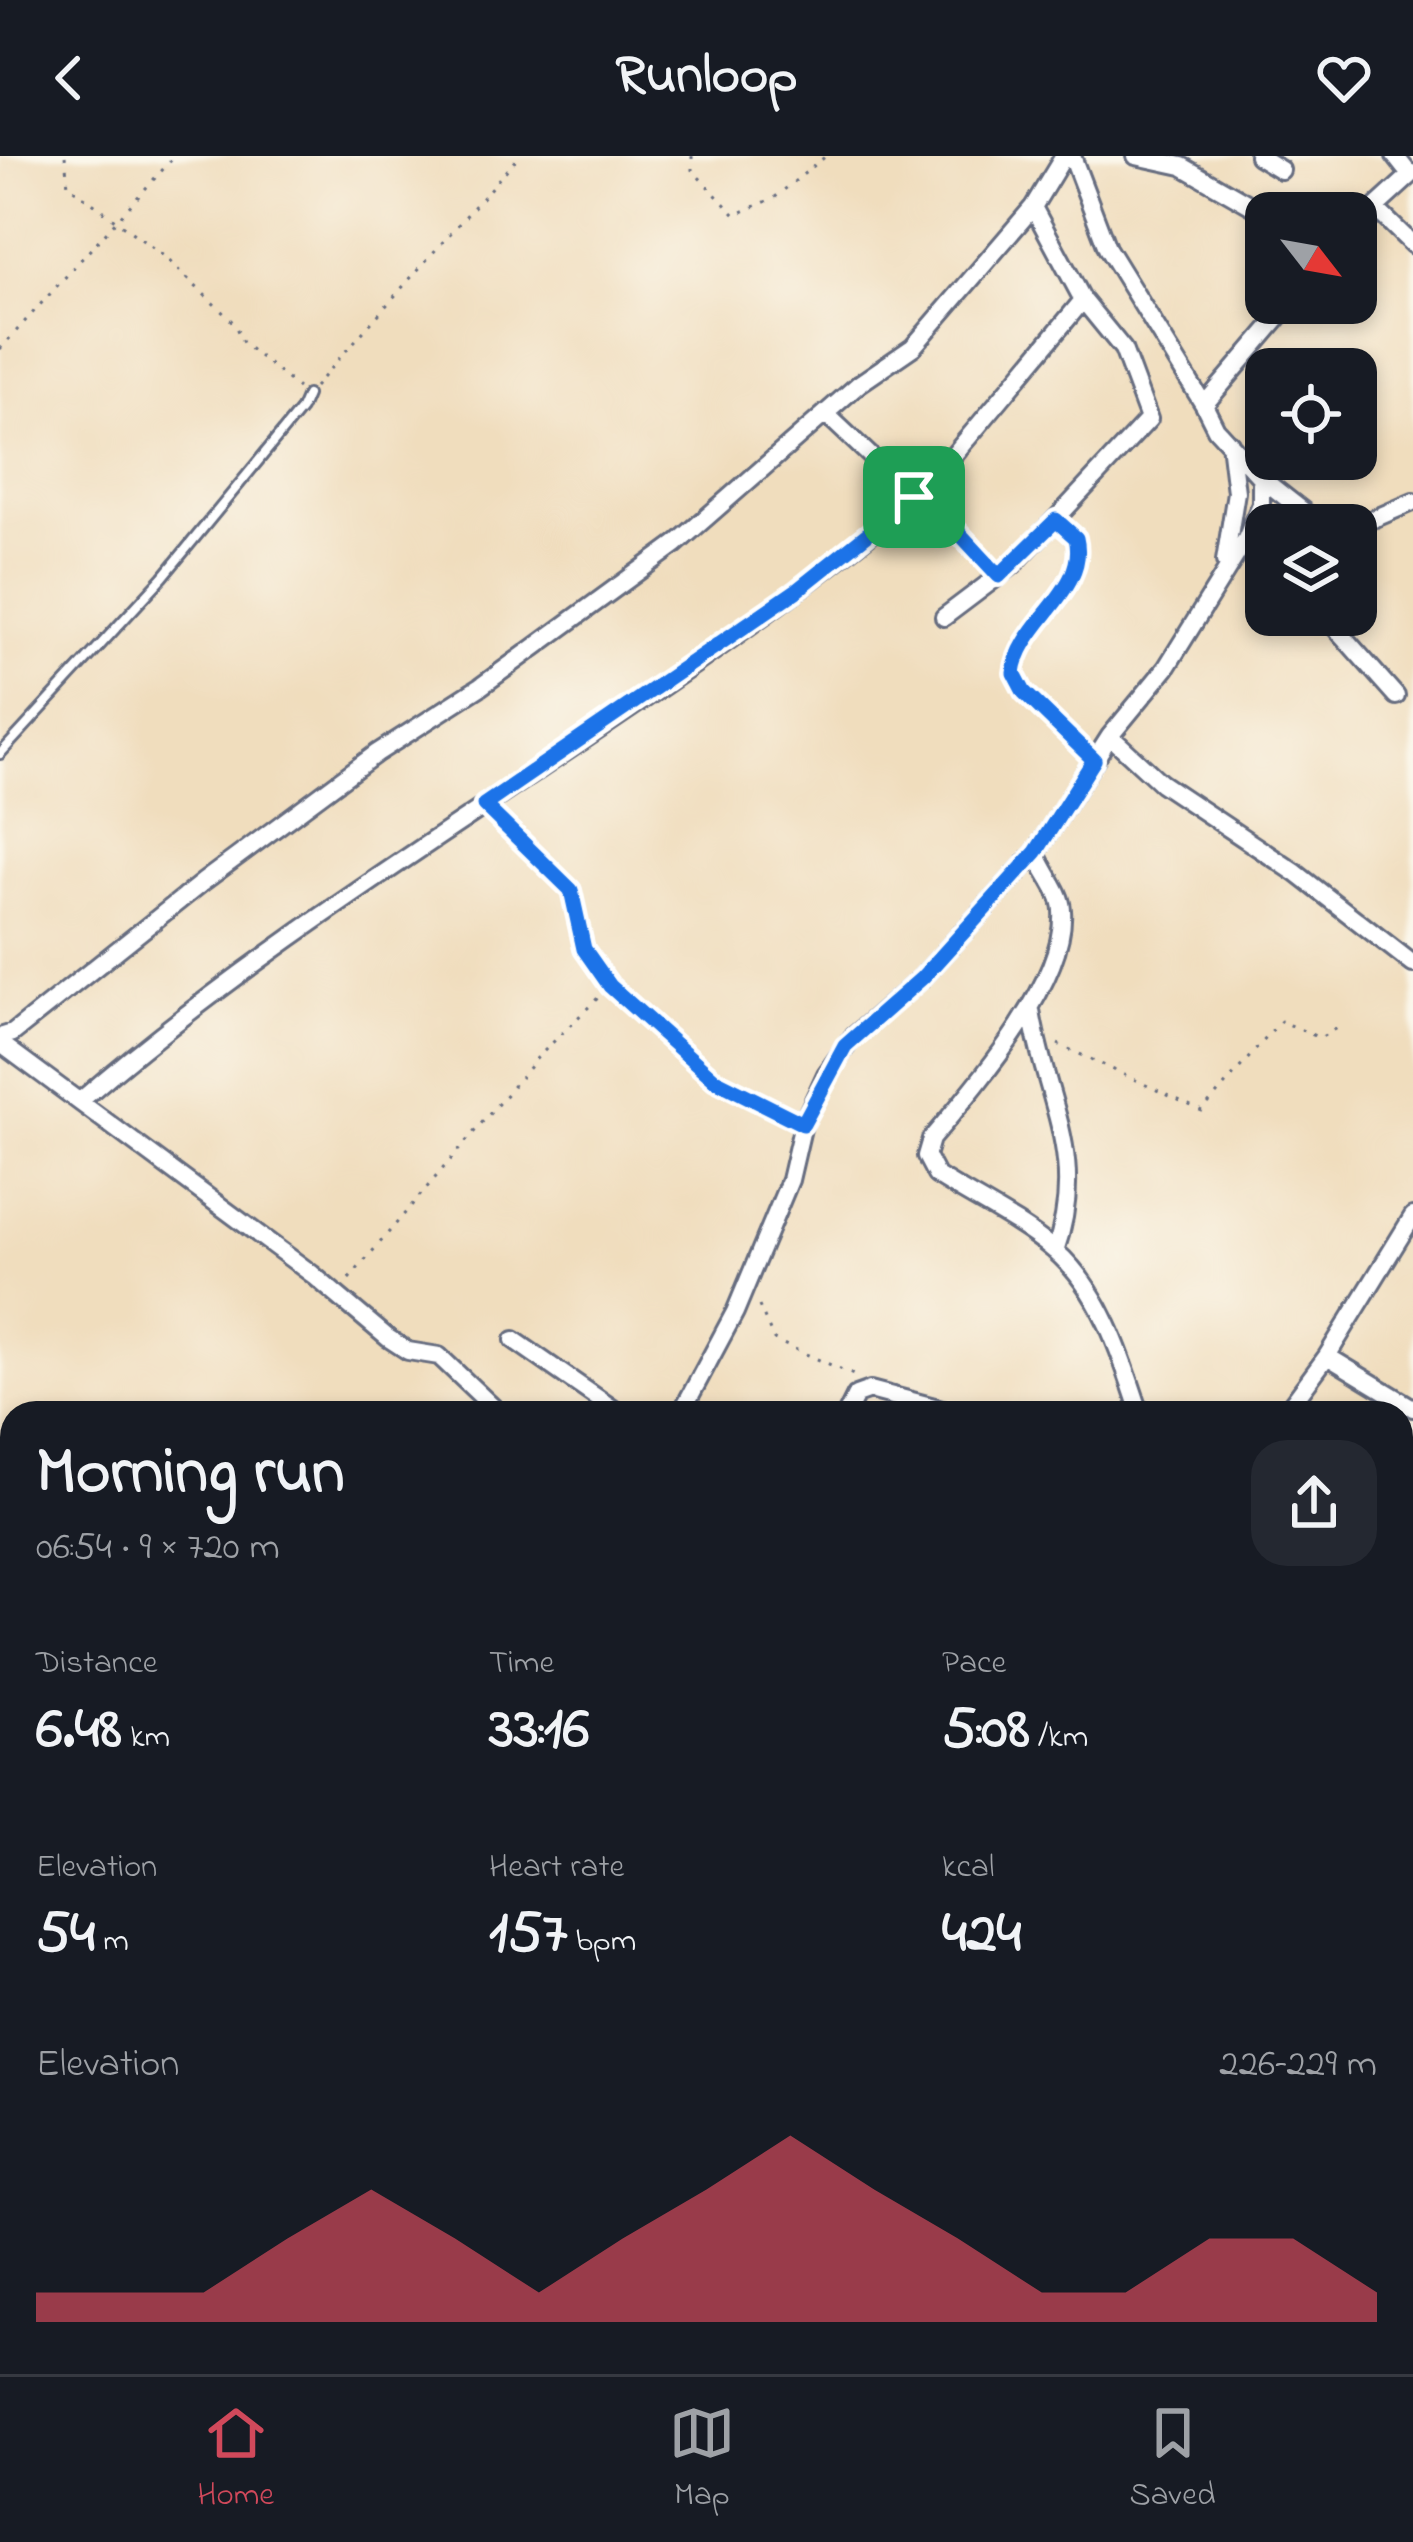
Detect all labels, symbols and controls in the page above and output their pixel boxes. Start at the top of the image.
text: Runloop [616,39,797,117]
icon: back [36,45,102,111]
icon: heart [1311,45,1377,111]
north arrow [1245,192,1377,324]
map controls [1245,192,1377,636]
button: locate [1245,348,1377,480]
pin [863,446,965,548]
icon: arrive [881,464,947,530]
button: layers [1245,504,1377,636]
text: Morning run [36,1427,345,1523]
button: share [1251,1440,1377,1566]
text: 06:54 · 9 × 720 m [36,1520,280,1577]
text: Distance [36,1640,158,1688]
text: Time [489,1640,554,1688]
text: Pace [942,1640,1006,1688]
text: 6.48 [36,1688,122,1775]
text: 33:16 [489,1688,589,1775]
text: 5:08 [942,1688,1030,1775]
text: km [122,1714,170,1762]
text: /km [1030,1714,1088,1762]
text: Elevation [36,1844,157,1892]
text: Heart rate [489,1844,624,1892]
text: kcal [942,1844,994,1892]
text: 54 [36,1892,95,1979]
text: 157 [489,1892,567,1979]
text: 424 [942,1892,1021,1979]
text: m [95,1918,129,1966]
text: bpm [567,1918,636,1966]
text: Elevation [36,2037,179,2094]
text: 226–229 m [1219,2037,1377,2094]
tab: Home [197,2400,274,2520]
tab: Map [669,2400,735,2520]
tab: Saved [1130,2400,1216,2520]

